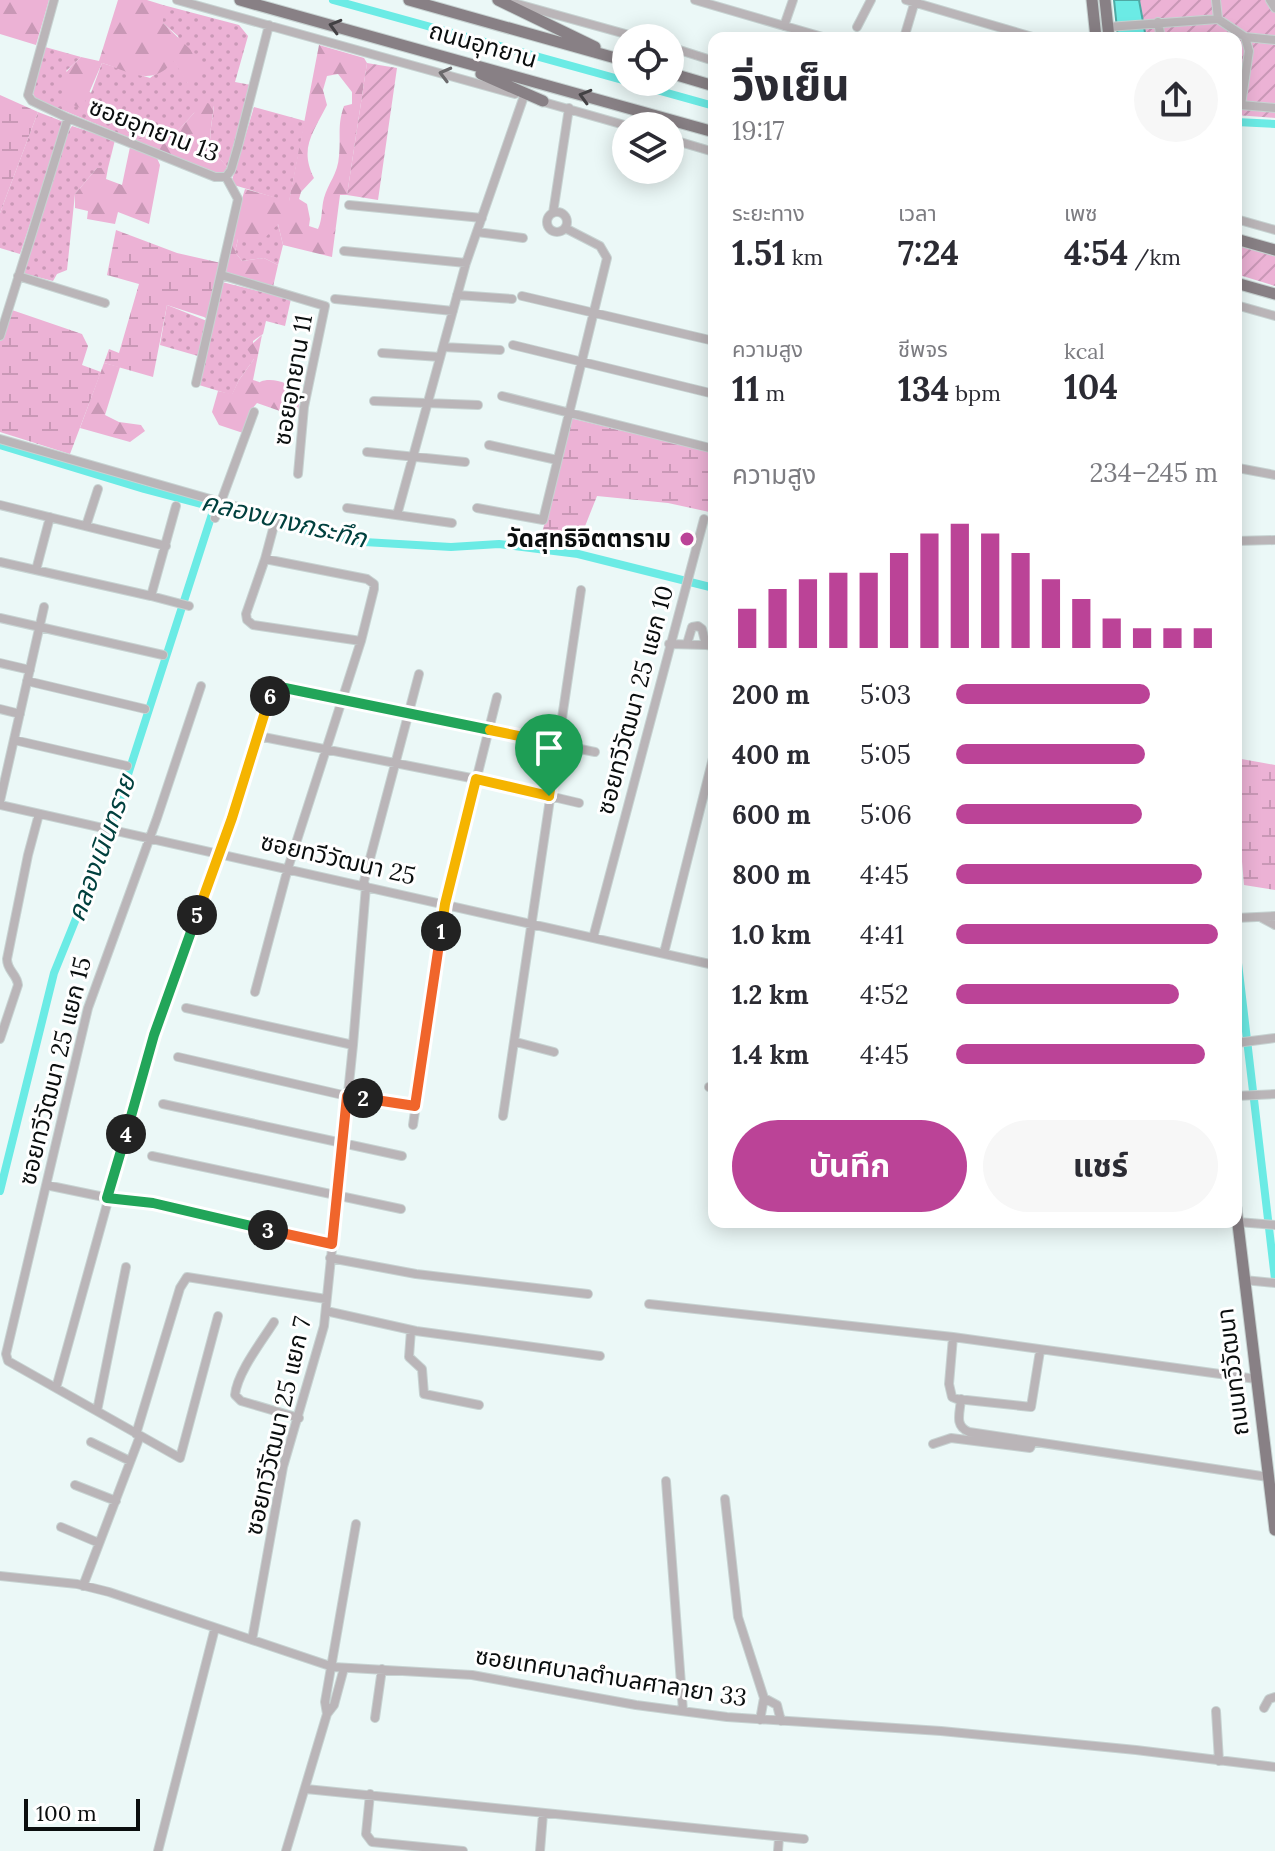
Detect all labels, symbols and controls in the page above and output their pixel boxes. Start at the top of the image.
street label: ถนนอุทยาน [426,14,541,75]
one-way arrow [328,19,342,36]
map controls [612,24,684,184]
button: locate [612,24,684,96]
text: วิ่งเย็น [732,56,850,112]
button: share [1134,58,1218,142]
one-way arrow [439,67,453,83]
one-way arrow [578,89,592,106]
street label: ซอยอุทยาน 13 [85,91,224,169]
button: layers [612,112,684,184]
text: 19:17 [732,114,784,147]
text: ระยะทาง [732,199,805,227]
text: เวลา [898,199,937,227]
text: เพซ [1064,199,1098,227]
text: 1.51 [732,231,786,274]
text: 7:24 [898,231,959,274]
text: 4:54 [1064,231,1128,274]
text: km [786,243,823,271]
text: /km [1128,243,1181,271]
street label: ซอยอุทยาน 11 [266,312,319,448]
text: ความสูง [732,335,803,363]
text: ชีพจร [898,335,948,363]
text: kcal [1064,337,1105,365]
text: 104 [1064,365,1118,408]
text: 11 [732,367,760,410]
text: 134 [898,367,949,410]
text: m [760,379,785,407]
text: bpm [949,379,1001,407]
text: 234–245 m [1090,456,1218,489]
text: ความสูง [732,458,816,491]
water label: คลองบางกระทึก [198,484,371,555]
place label: วัดสุทธิจิตตาราม [507,523,671,554]
marker: วัดสุทธิจิตตาราม [678,530,696,548]
street label: ซอยทวีวัฒนา 25 แยก 10 [589,582,680,818]
pin: 6 [250,676,290,716]
text: 200 m [732,678,810,711]
text: 5:03 [860,678,911,711]
text: 6 [264,682,276,710]
pin [515,714,583,796]
icon: arrive [527,726,571,770]
text: 400 m [732,738,810,771]
text: 5:05 [860,738,911,771]
water label: คลองเนินทราย [59,769,143,926]
text: 600 m [732,798,811,831]
text: 5:06 [860,798,912,831]
street label: ซอยทวีวัฒนา 25 [258,826,419,891]
text: 800 m [732,858,811,891]
text: 4:45 [860,858,909,891]
pin: 5 [177,895,217,935]
text: 5 [191,901,203,929]
pin: 1 [421,911,461,951]
text: 1 [437,917,445,945]
text: 1.0 km [732,918,811,951]
text: 4:41 [860,918,904,951]
street label: ซอยทวีวัฒนา 25 แยก 15 [11,954,98,1188]
text: 1.2 km [732,978,809,1011]
text: 4:52 [860,978,909,1011]
text: 1.4 km [732,1038,809,1071]
text: 4:45 [860,1038,909,1071]
pin: 2 [343,1078,383,1118]
text: 2 [357,1084,369,1112]
pin: 4 [106,1114,146,1154]
text: 4 [120,1120,132,1148]
button: บันทึก [732,1120,967,1212]
button: แชร์ [983,1120,1218,1212]
pin: 3 [248,1210,288,1250]
text: 3 [262,1216,274,1244]
street label: ถนนทวีวัฒนา [1209,1307,1256,1438]
street label: ซอยทวีวัฒนา 25 แยก 7 [237,1314,318,1538]
street label: ซอยเทศบาลตำบลศาลายา 33 [473,1640,749,1713]
scale bar [24,1795,140,1831]
text: 100 m [36,1799,97,1827]

